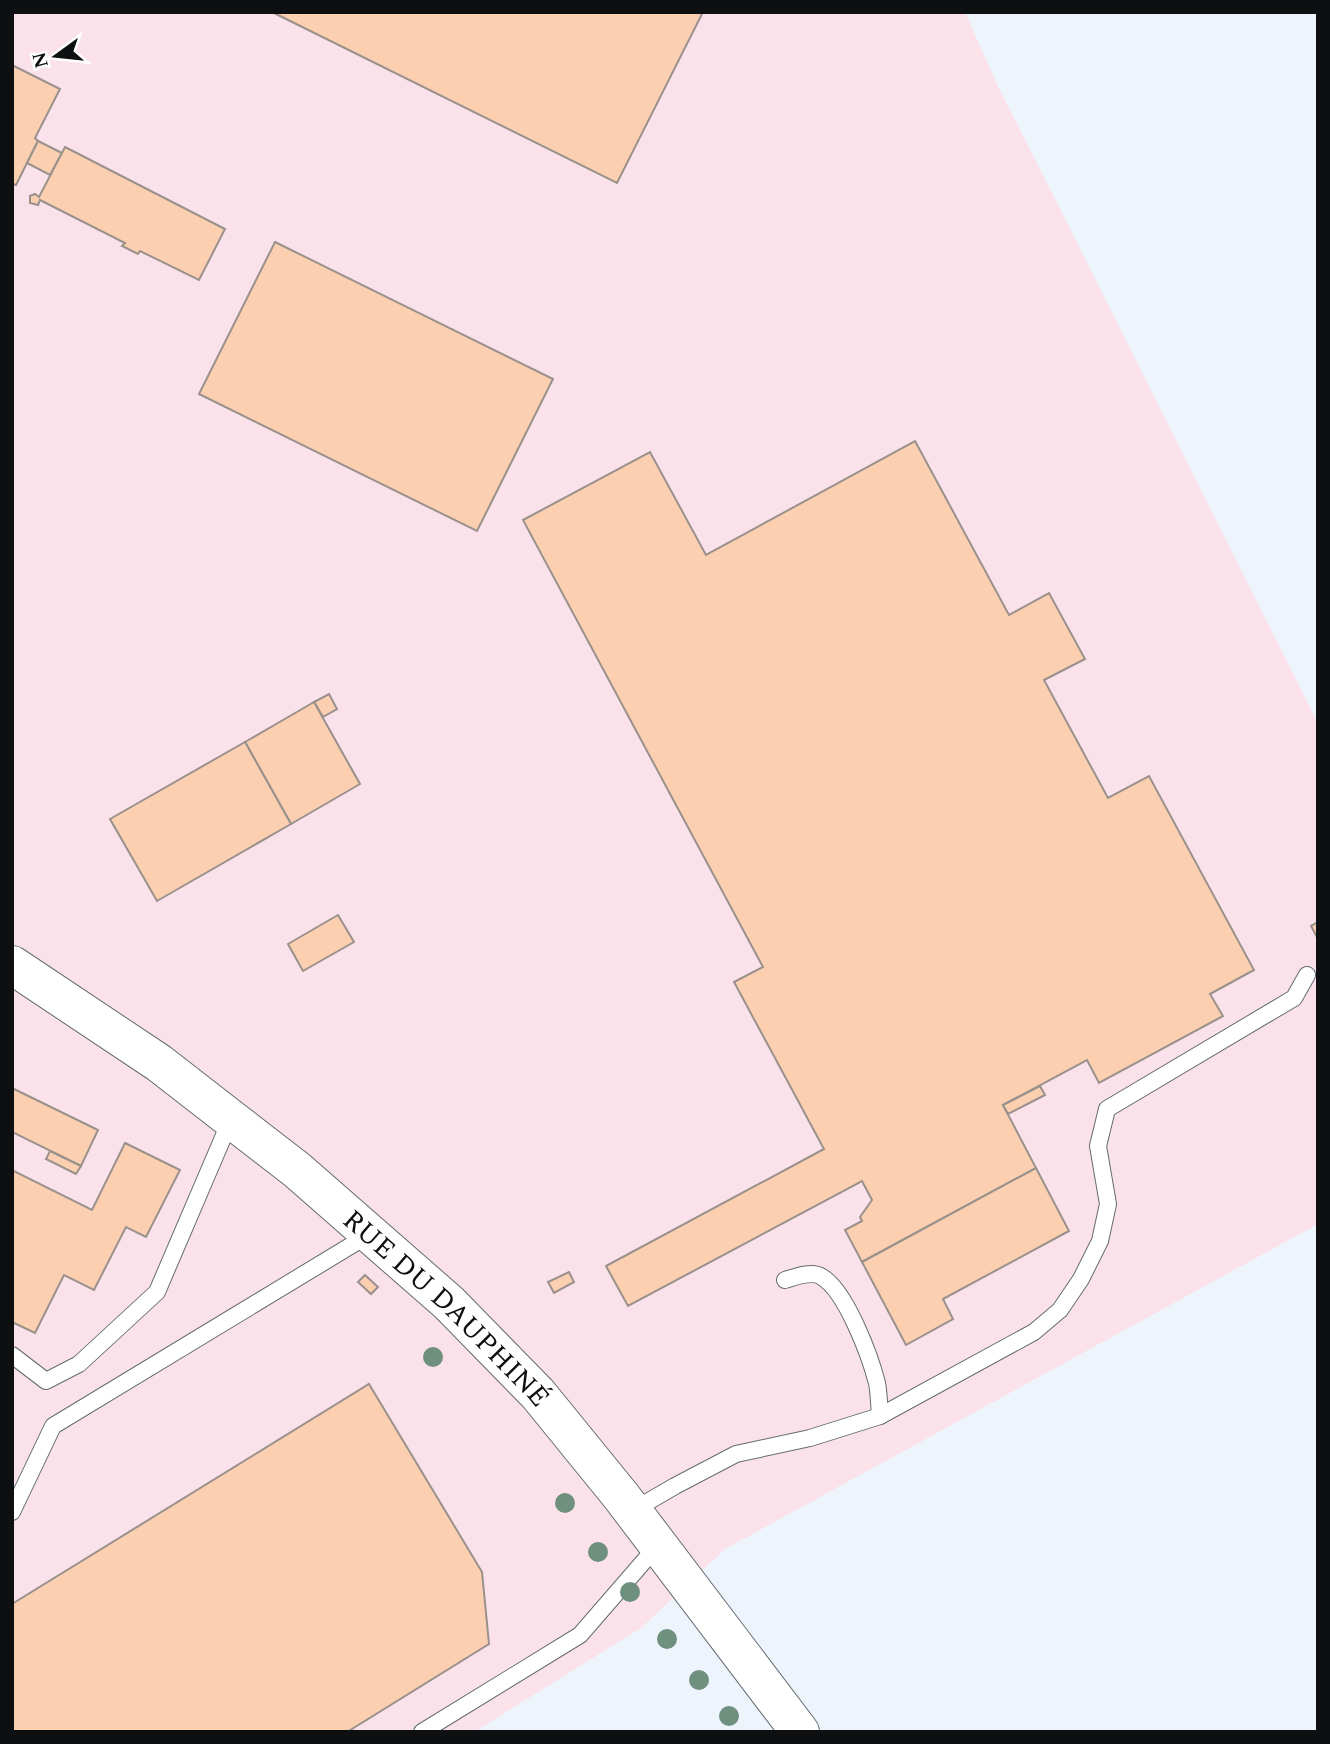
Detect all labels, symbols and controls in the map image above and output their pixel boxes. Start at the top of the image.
north arrow [21,21,91,91]
text: N [25,49,57,71]
street label: RUE DU DAUPHINÉ [333,1199,560,1417]

